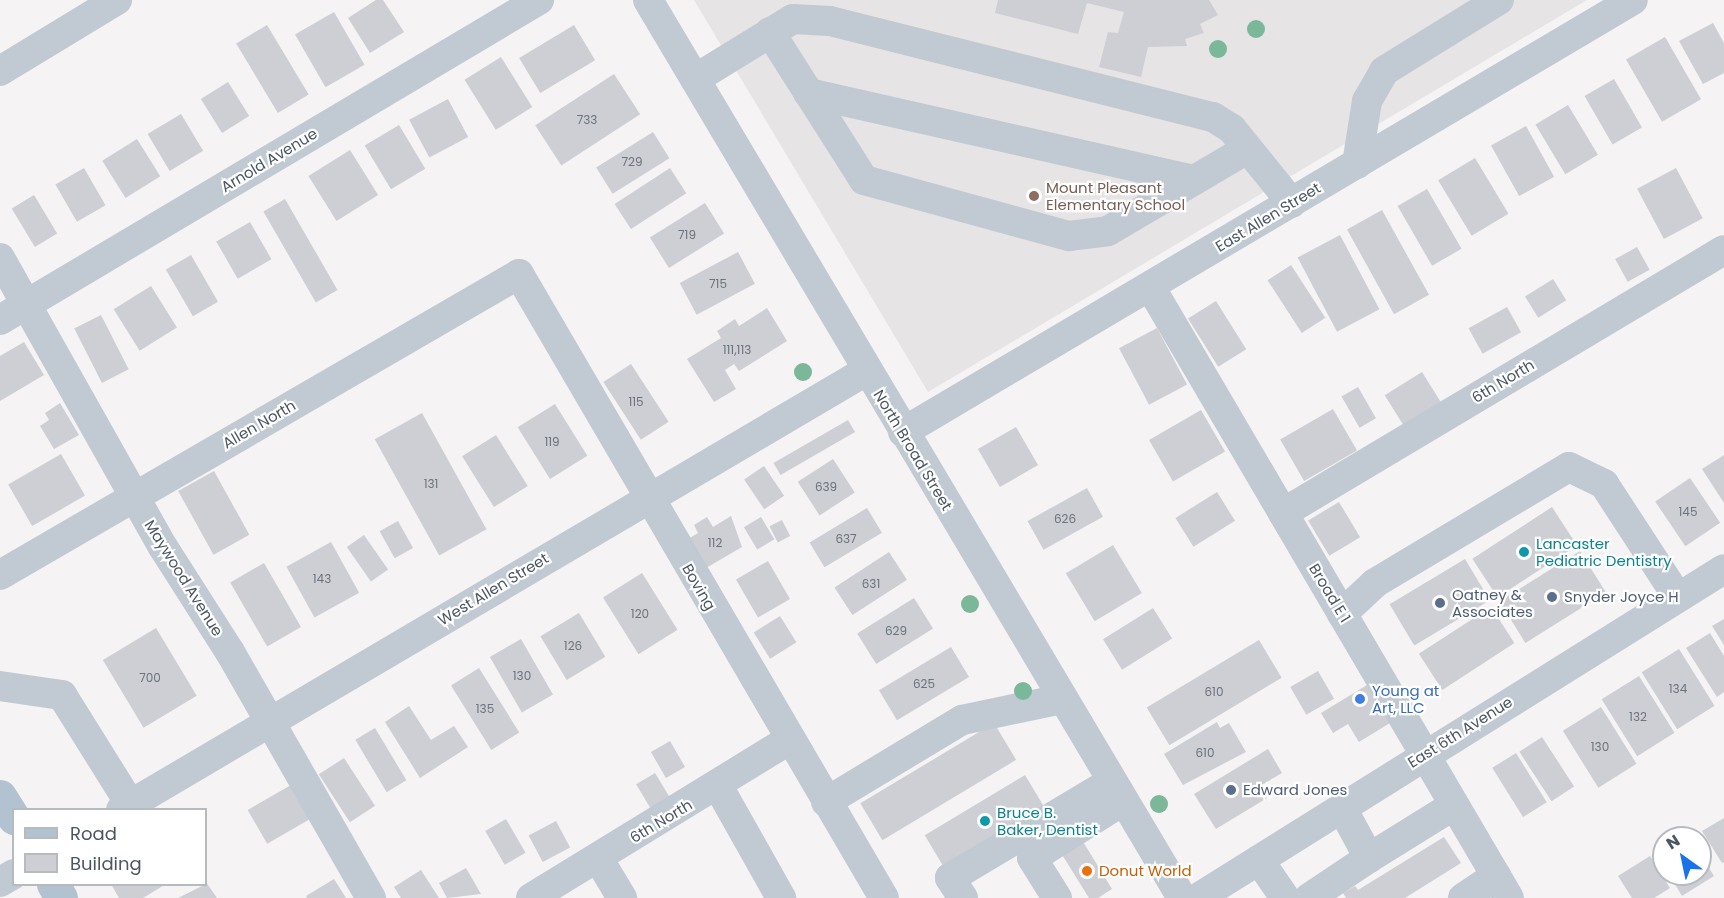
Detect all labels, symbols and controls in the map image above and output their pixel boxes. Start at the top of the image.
house number: 733 [577,113,597,127]
street label: Arnold Avenue [218,124,320,196]
house number: 729 [621,155,643,169]
place label: Mount Pleasant Elementary School [1046,178,1185,213]
street label: East Allen Street [1212,179,1324,255]
marker: Mount Pleasant Elementary School [1027,189,1041,203]
house number: 719 [678,228,696,242]
house number: 715 [709,277,727,291]
house number: 111,113 [723,343,751,357]
street label: 6th North [1469,355,1537,407]
street label: North Broad Street [870,386,956,514]
house number: 115 [628,395,644,409]
street label: Allen North [219,396,299,452]
house number: 119 [544,435,560,449]
house number: 131 [424,477,438,491]
house number: 639 [815,480,837,494]
house number: 145 [1679,505,1697,519]
house number: 626 [1054,512,1076,526]
street label: Maywood Avenue [141,517,227,639]
house number: 637 [835,532,857,546]
place label: Lancaster Pediatric Dentistry [1536,534,1672,569]
house number: 112 [708,536,722,550]
marker: Lancaster Pediatric Dentistry [1517,545,1531,559]
street label: West Allen Street [435,549,551,629]
street label: Broad E 1 [1306,560,1354,626]
street label: Boving [679,561,719,613]
house number: 143 [313,572,331,586]
house number: 631 [862,577,880,591]
place label: Oatney & Associates [1452,585,1533,620]
place label: Snyder Joyce H [1564,588,1679,606]
marker: Snyder Joyce H [1545,590,1559,604]
marker: Oatney & Associates [1433,596,1447,610]
house number: 120 [631,607,649,621]
house number: 629 [885,624,907,638]
house number: 126 [564,639,582,653]
house number: 130 [513,669,531,683]
house number: 700 [139,671,161,685]
house number: 625 [913,677,935,691]
place label: Young at Art, LLC [1372,681,1439,716]
house number: 134 [1669,682,1687,696]
house number: 610 [1205,685,1223,699]
marker: Young at Art, LLC [1353,692,1367,706]
street label: East 6th Avenue [1404,693,1516,771]
house number: 135 [476,702,494,716]
house number: 132 [1629,710,1647,724]
house number: 130 [1591,740,1609,754]
house number: 610 [1196,746,1214,760]
place label: Edward Jones [1243,781,1347,799]
marker: Edward Jones [1224,783,1238,797]
street label: 6th North [627,795,695,847]
place label: Bruce B. Baker, Dentist [997,803,1098,838]
legend [12,808,207,886]
marker: Bruce B. Baker, Dentist [978,814,992,828]
text: Road [70,821,117,846]
north arrow [1652,826,1712,886]
text: N [1662,829,1684,855]
text: Building [70,851,142,876]
place label: Donut World [1099,862,1192,880]
marker: Donut World [1080,864,1094,878]

